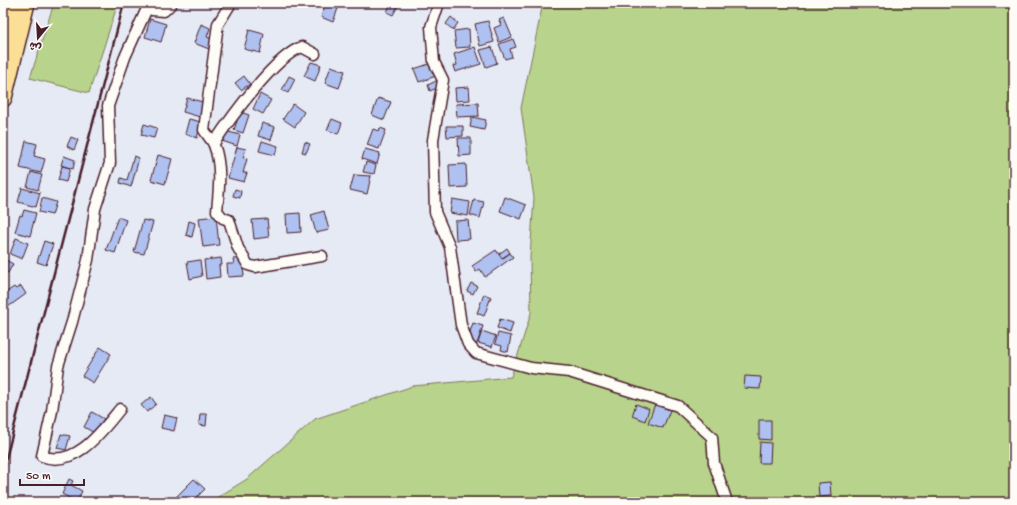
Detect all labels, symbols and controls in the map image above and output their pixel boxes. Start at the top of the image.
north arrow [18,18,58,58]
text: ش [28,38,43,53]
scale bar [20,461,84,487]
text: 50 m [26,470,51,484]

